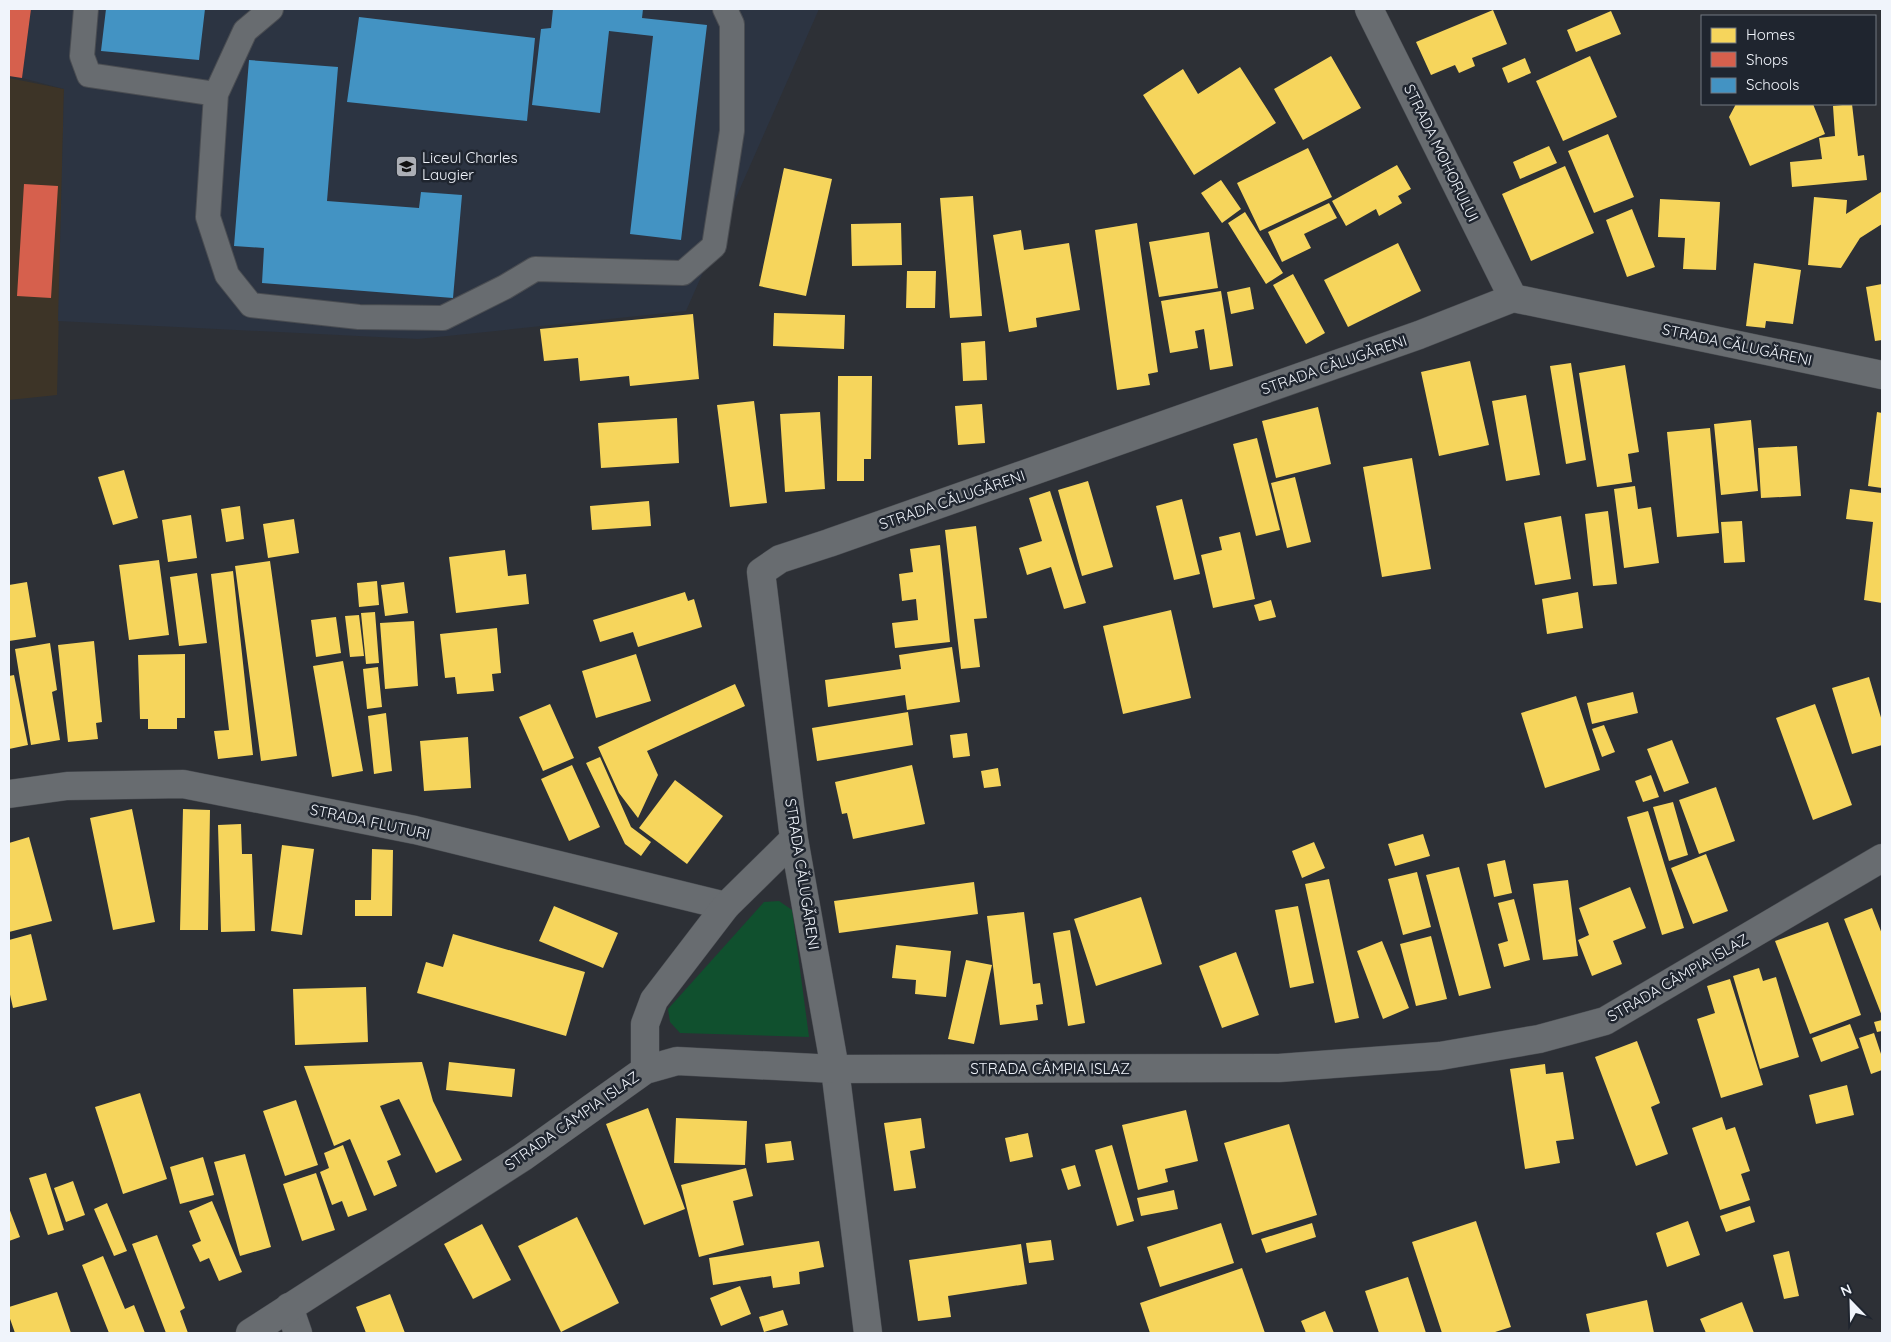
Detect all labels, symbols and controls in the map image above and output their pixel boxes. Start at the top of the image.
legend [1701,15,1876,105]
text: Homes [1746,25,1795,44]
text: Shops [1746,50,1788,69]
text: Schools [1746,75,1799,94]
street label: STRADA MOHORULUI [1400,81,1483,225]
place label: Liceul Charles Laugier [422,148,518,184]
school or university icon: Liceul Charles Laugier [394,155,418,179]
street label: STRADA CĂLUGĂRENI [1660,319,1814,370]
street label: STRADA CĂLUGĂRENI [1258,331,1409,398]
street label: STRADA CĂLUGĂRENI [876,466,1027,533]
street label: STRADA CĂLUGĂRENI [781,797,824,951]
street label: STRADA FLUTURI [308,800,432,844]
street label: STRADA CÂMPIA ISLAZ [1604,929,1752,1026]
street label: STRADA CÂMPIA ISLAZ [970,1059,1130,1078]
street label: STRADA CÂMPIA ISLAZ [501,1067,643,1174]
north arrow [1826,1277,1876,1327]
text: N [1838,1280,1854,1300]

